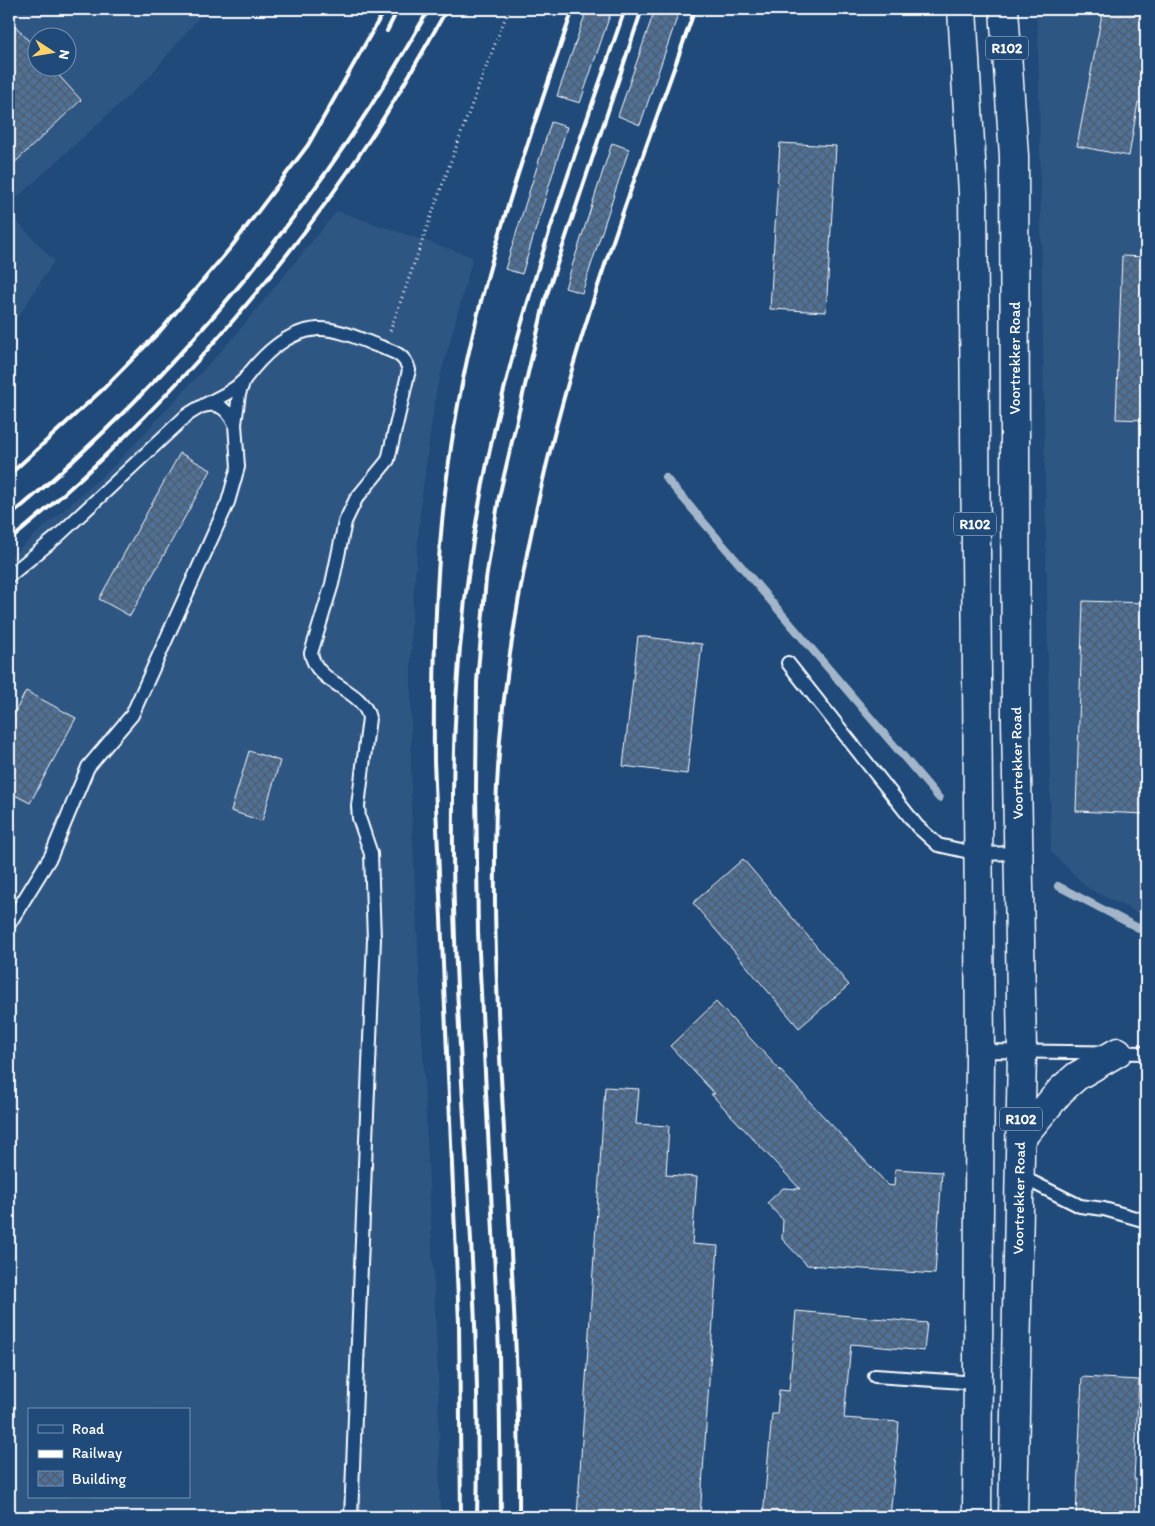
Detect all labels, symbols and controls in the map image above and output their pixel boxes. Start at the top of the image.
north arrow [28,28,78,78]
road number: R102 [986,36,1028,59]
text: N [55,48,74,61]
street label: Voortrekker Road [1006,301,1024,414]
road number: R102 [954,512,996,536]
street label: Voortrekker Road [1007,706,1027,820]
road number: R102 [1000,1108,1042,1130]
street label: Voortrekker Road [1009,1141,1029,1255]
legend [28,1408,190,1498]
text: Road [72,1420,105,1438]
text: Railway [72,1444,122,1462]
text: Building [72,1470,126,1488]

